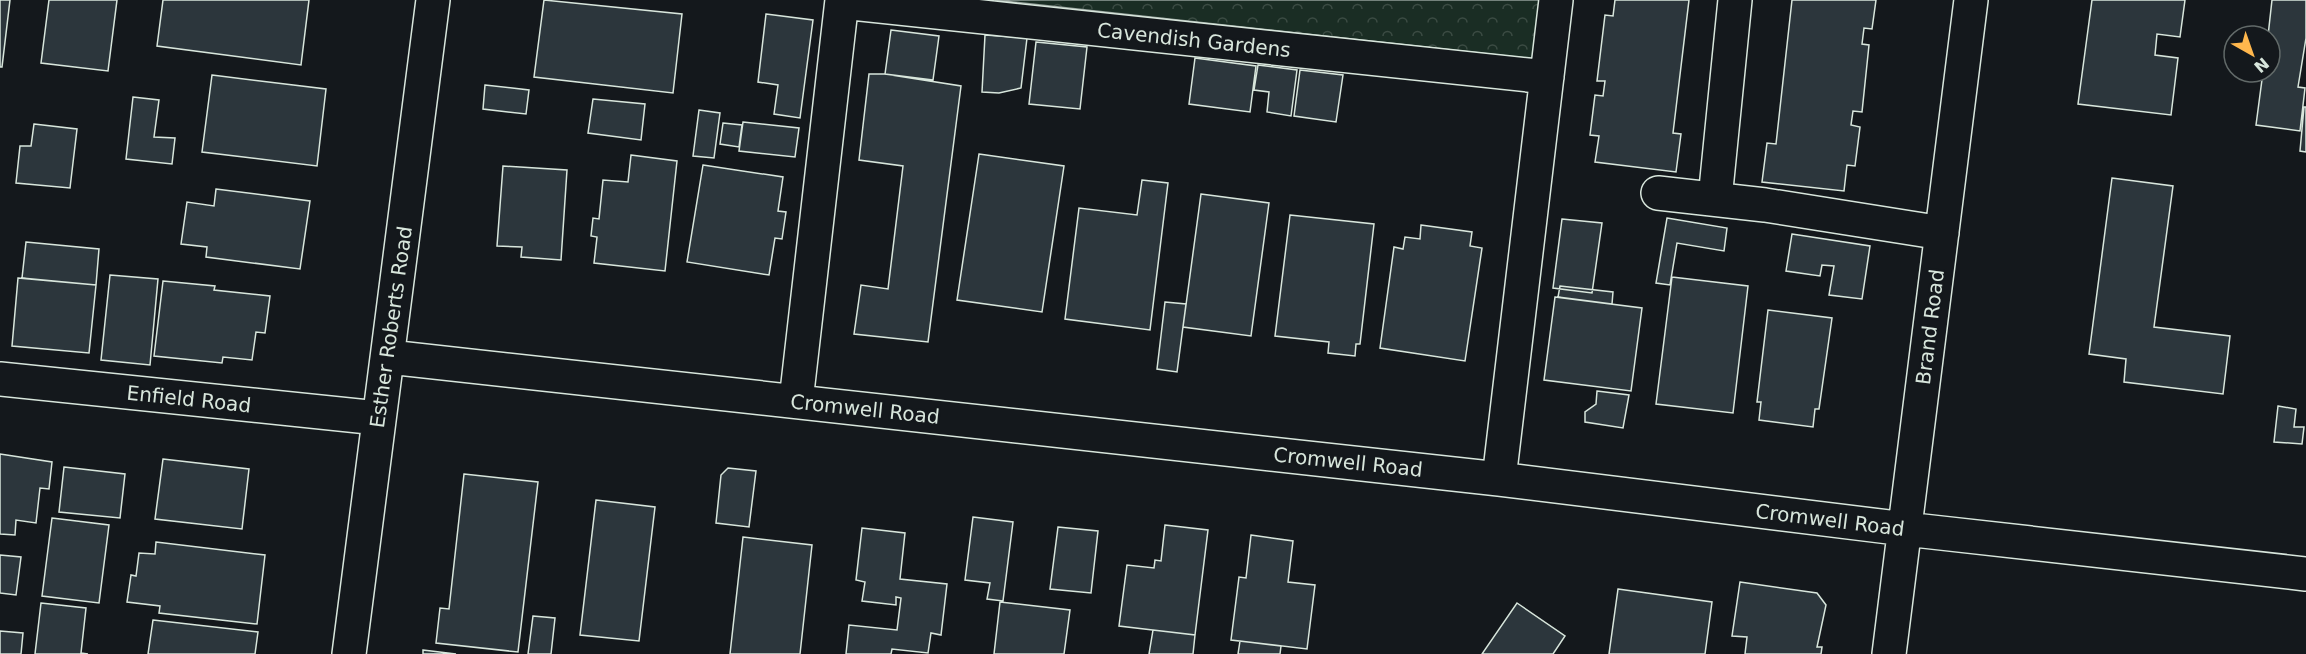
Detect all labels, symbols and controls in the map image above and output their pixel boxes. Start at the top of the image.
street label: Cavendish Gardens [1096,18,1292,62]
north arrow [2222,24,2282,84]
text: N [2250,54,2273,77]
street label: Esther Roberts Road [365,224,417,430]
street label: Brand Road [1911,268,1949,386]
street label: Enfield Road [126,381,252,417]
street label: Cromwell Road [789,389,941,429]
street label: Cromwell Road [1272,442,1424,482]
street label: Cromwell Road [1754,499,1906,541]

